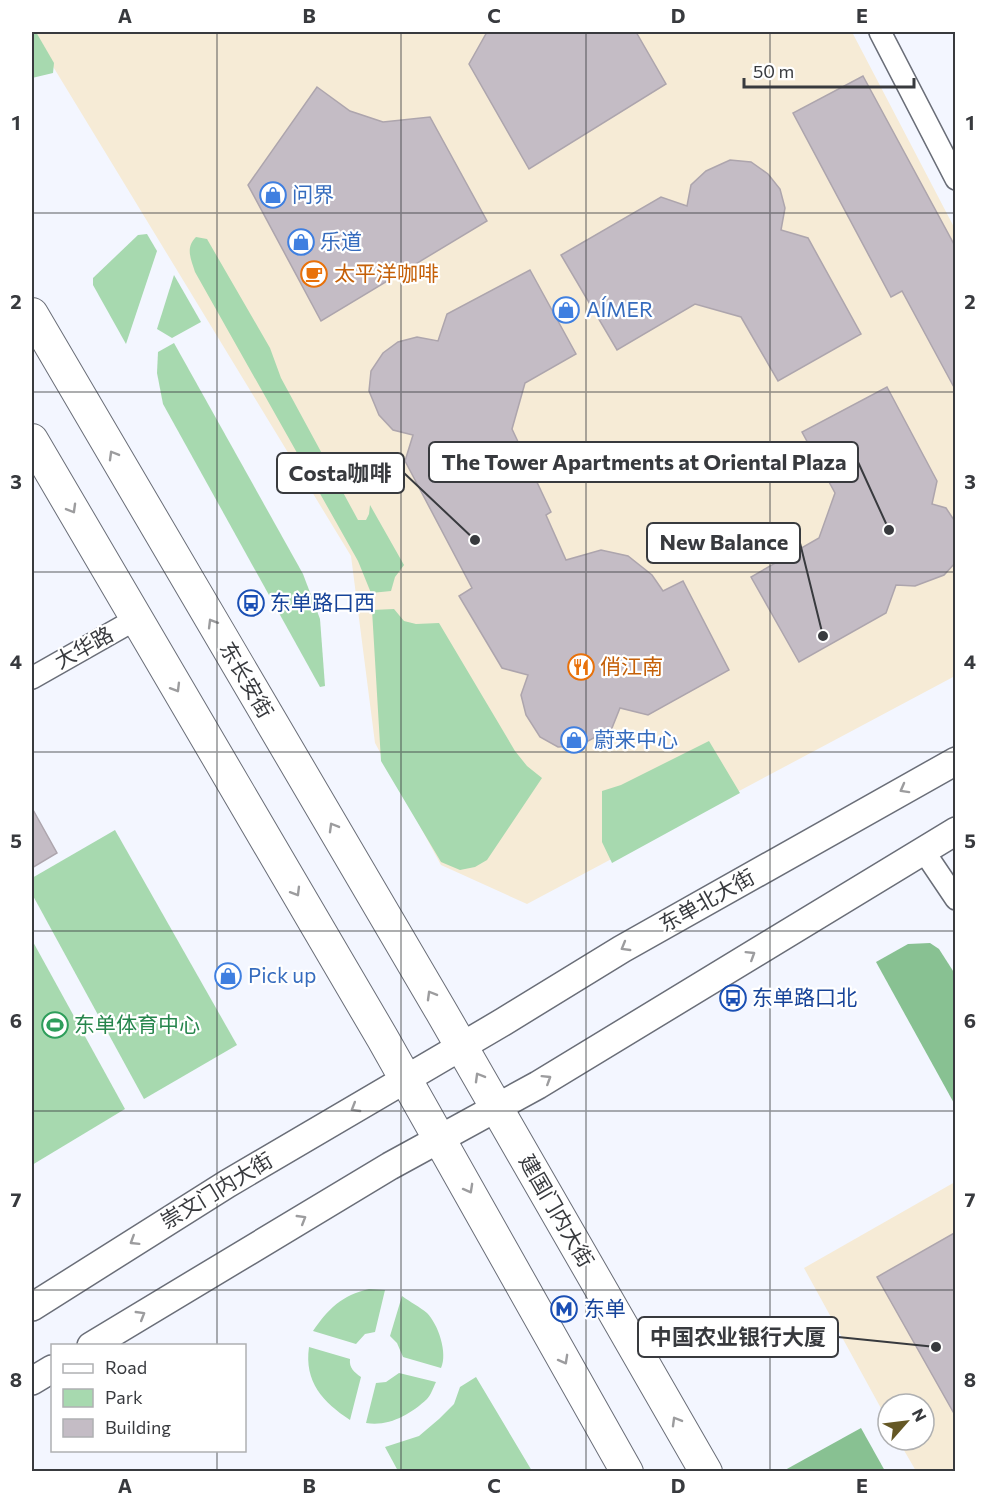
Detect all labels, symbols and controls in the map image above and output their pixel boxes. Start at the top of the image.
text: A [118,3,132,27]
text: B [302,3,316,27]
text: C [487,3,501,27]
text: D [671,3,685,27]
text: E [856,3,868,27]
scale bar [744,51,914,89]
text: 50 m [753,60,794,82]
text: 1 [11,110,21,134]
text: 1 [965,110,975,134]
shop icon: 问界 [258,180,288,210]
place label: 问界 [292,181,334,206]
shop icon: 乐道 [286,227,316,257]
place label: 乐道 [320,228,362,253]
cafe icon: 太平洋咖啡 [299,259,329,289]
place label: 太平洋咖啡 [334,260,439,285]
text: 2 [10,289,22,313]
text: 2 [964,289,976,313]
shop icon: AÍMER [551,295,581,325]
place label: AÍMER [586,296,653,321]
callout: The Tower Apartments at Oriental Plaza [429,442,858,482]
text: The Tower Apartments at Oriental Plaza [441,448,847,475]
one-way arrow [108,451,120,461]
callout: Costa咖啡 [277,453,404,493]
text: Costa咖啡 [289,459,391,486]
text: 3 [10,469,22,493]
text: 3 [964,469,976,493]
one-way arrow [64,503,76,513]
callout: New Balance [647,523,800,563]
text: New Balance [660,528,788,555]
bus stop icon: 东单路口西 [236,588,266,618]
place label: 东单路口西 [270,589,375,614]
one-way arrow [208,619,220,629]
street label: 大华路 [50,620,117,673]
street label: 东长安街 [215,637,279,722]
text: 4 [10,649,22,673]
text: 4 [964,649,976,673]
restaurant icon: 俏江南 [566,652,596,682]
place label: 俏江南 [600,653,663,678]
one-way arrow [169,682,180,692]
shop icon: 蔚来中心 [559,725,589,755]
place label: 蔚来中心 [594,726,678,751]
one-way arrow [900,782,910,793]
one-way arrow [328,823,340,833]
text: 5 [10,828,22,852]
text: 5 [964,828,976,852]
street label: 东单北大街 [654,863,758,936]
one-way arrow [289,886,301,896]
one-way arrow [621,940,631,952]
one-way arrow [745,951,755,963]
shop icon: Pick up [213,961,243,991]
place label: Pick up [248,962,317,987]
bus stop icon: 东单路口北 [718,983,748,1013]
place label: 东单路口北 [752,984,857,1009]
one-way arrow [427,991,439,1001]
text: 6 [10,1008,22,1032]
text: 6 [964,1008,976,1032]
sports icon: 东单体育中心 [40,1010,70,1040]
place label: 东单体育中心 [74,1011,200,1036]
one-way arrow [474,1072,486,1083]
one-way arrow [541,1075,551,1087]
one-way arrow [351,1101,361,1112]
street label: 崇文门内大街 [156,1147,277,1233]
street label: 建国门内大街 [515,1149,600,1271]
one-way arrow [462,1183,473,1194]
text: 7 [11,1187,22,1211]
text: 7 [965,1187,976,1211]
one-way arrow [296,1215,306,1227]
one-way arrow [130,1234,140,1246]
metro station icon: 东单 [549,1294,579,1324]
place label: 东单 [584,1295,626,1320]
one-way arrow [135,1311,145,1323]
callout: 中国农业银行大厦 [638,1317,838,1357]
text: 中国农业银行大厦 [650,1323,826,1350]
legend [51,1344,246,1452]
one-way arrow [557,1353,568,1364]
text: Road [105,1356,147,1378]
text: 8 [10,1367,22,1391]
text: 8 [964,1367,976,1391]
text: Park [105,1386,143,1408]
north arrow [876,1392,936,1452]
text: N [908,1405,931,1424]
text: Building [105,1416,171,1438]
one-way arrow [672,1417,684,1427]
text: A [118,1473,132,1497]
text: B [302,1473,316,1497]
text: C [487,1473,501,1497]
text: D [671,1473,685,1497]
text: E [856,1473,868,1497]

